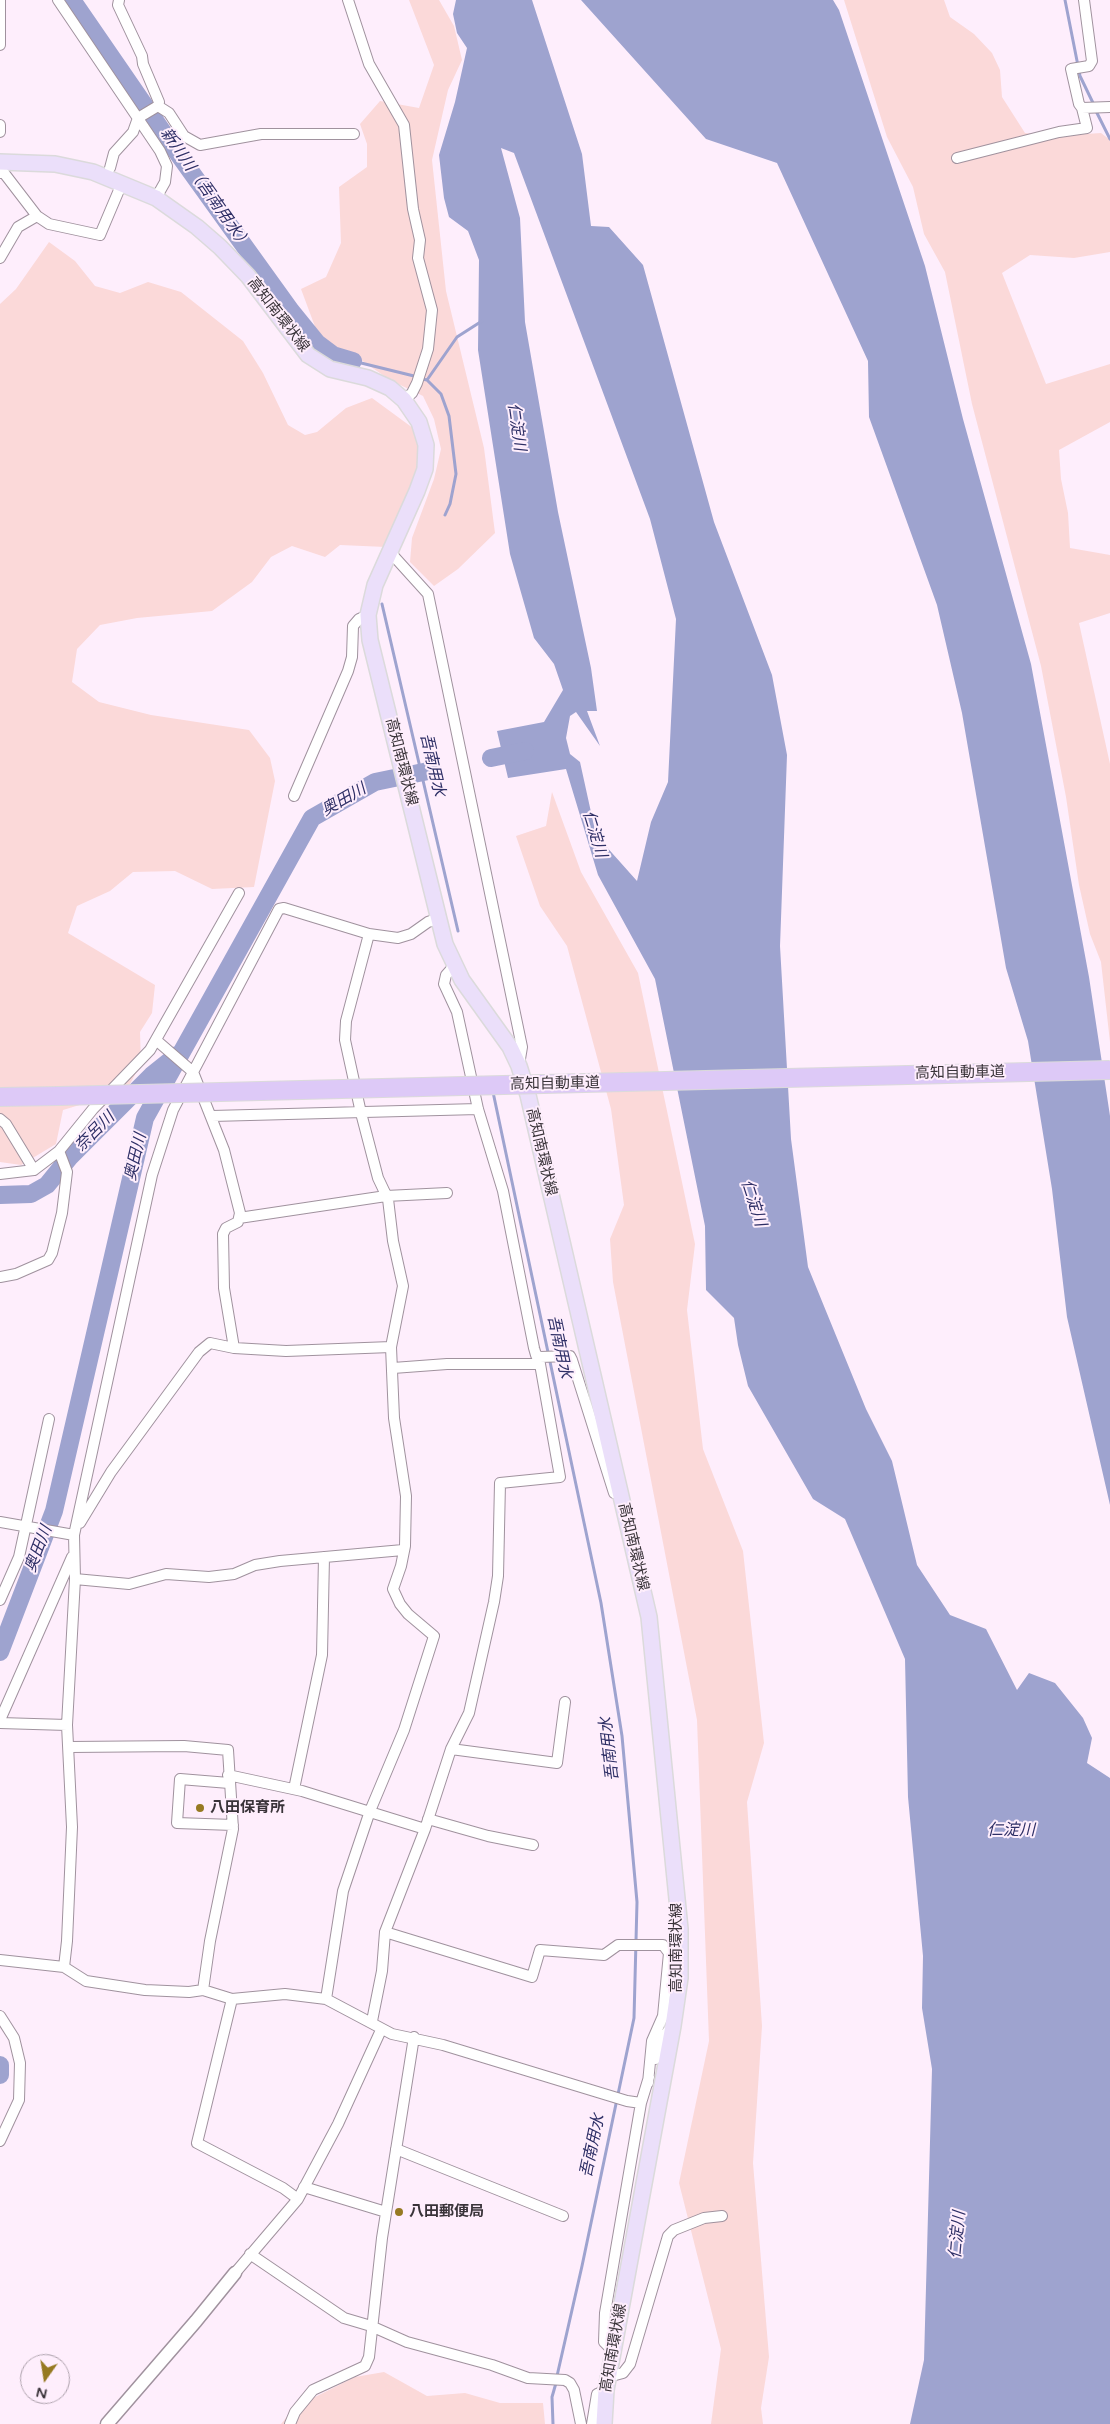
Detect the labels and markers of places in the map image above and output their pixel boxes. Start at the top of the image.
place label: 八田保育所 [210,1799,285,1817]
marker: 八田保育所 [194,1802,206,1814]
place label: 八田郵便局 [409,2203,484,2221]
marker: 八田郵便局 [393,2206,405,2218]

